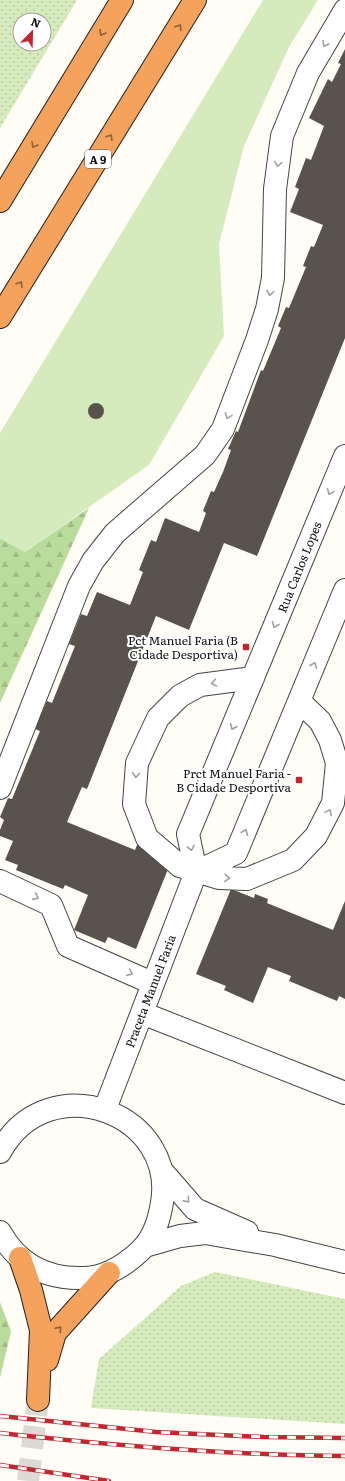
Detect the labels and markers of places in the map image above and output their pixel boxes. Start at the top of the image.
place label: Pct Manuel Faria (B Cidade Desportiva) [128,631,238,663]
marker: Pct Manuel Faria (B Cidade Desportiva) [241,642,251,652]
place label: Prct Manuel Faria - B Cidade Desportiva [176,764,292,796]
marker: Prct Manuel Faria - B Cidade Desportiva [294,775,304,785]

